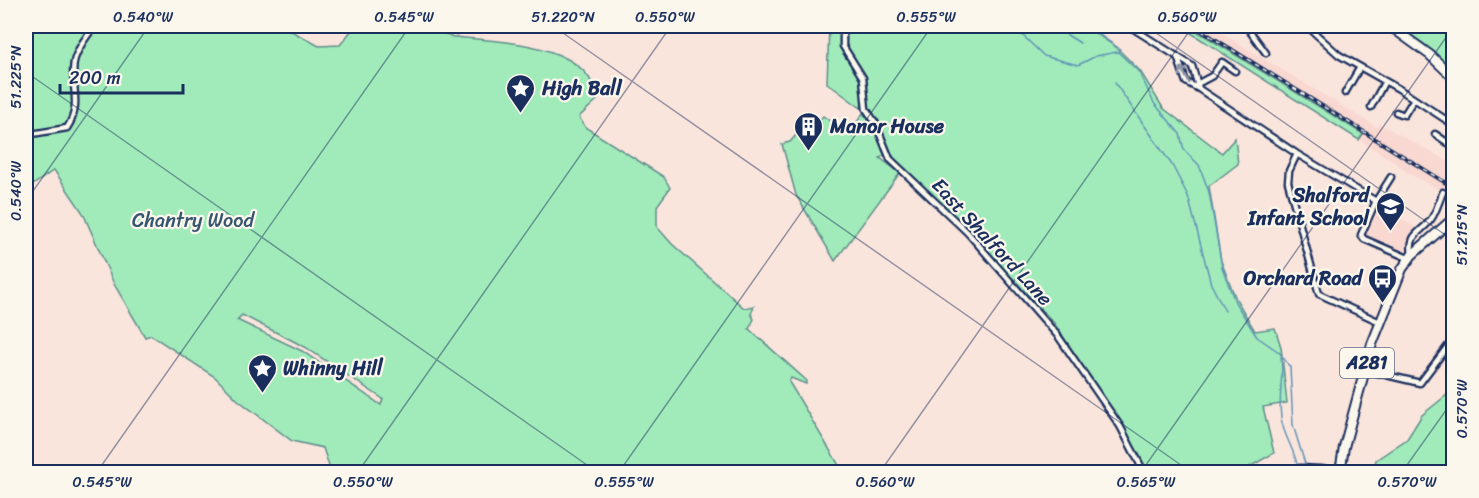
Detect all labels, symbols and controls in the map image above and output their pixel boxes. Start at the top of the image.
text: 0.540°W [113,4,173,30]
text: 0.545°W [374,4,434,30]
text: 51.220°N [531,4,595,30]
text: 0.550°W [635,4,695,30]
text: 0.555°W [896,4,956,30]
text: 0.560°W [1157,4,1217,30]
text: 51.225°N [3,45,29,109]
scale bar [60,57,183,95]
text: 200 m [69,62,121,94]
one-way arrow [1179,67,1191,84]
place label: High Ball [541,71,623,106]
place icon: High Ball [505,72,537,114]
place label: Manor House [829,109,945,144]
building icon: Manor House [793,110,825,152]
text: 0.540°W [3,161,29,221]
street label: East Shalford Lane [923,169,1061,315]
place label: Shalford Infant School [1247,178,1370,236]
school or university icon: Shalford Infant School [1374,190,1406,232]
park label: Chantry Wood [132,203,255,238]
text: 51.215°N [1449,204,1475,266]
place label: Orchard Road [1244,261,1364,296]
bus stop icon: Orchard Road [1367,262,1399,304]
road number: A281 [1340,348,1394,378]
place label: Whinny Hill [283,351,384,386]
place icon: Whinny Hill [246,352,278,394]
text: 0.570°W [1449,379,1475,439]
text: 0.545°W [72,469,132,495]
text: 0.550°W [333,469,393,495]
text: 0.555°W [594,469,654,495]
text: 0.560°W [855,469,915,495]
text: 0.565°W [1117,469,1176,495]
text: 0.570°W [1377,469,1437,495]

